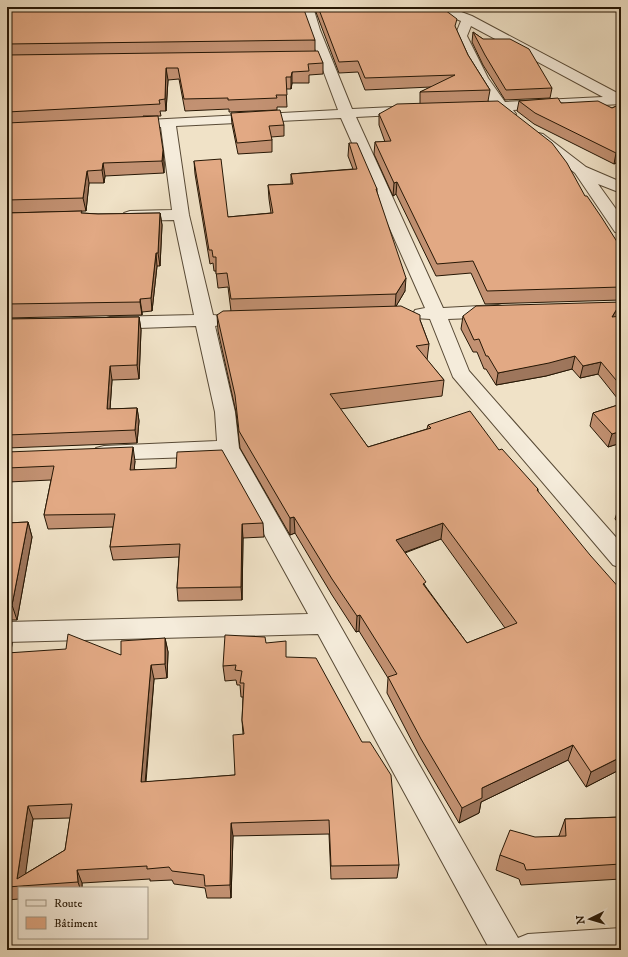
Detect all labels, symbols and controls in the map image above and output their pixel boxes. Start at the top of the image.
legend [18,887,148,939]
text: Route [54,896,82,911]
north arrow [570,899,610,939]
text: N [574,915,588,925]
text: Bâtiment [54,916,98,931]

